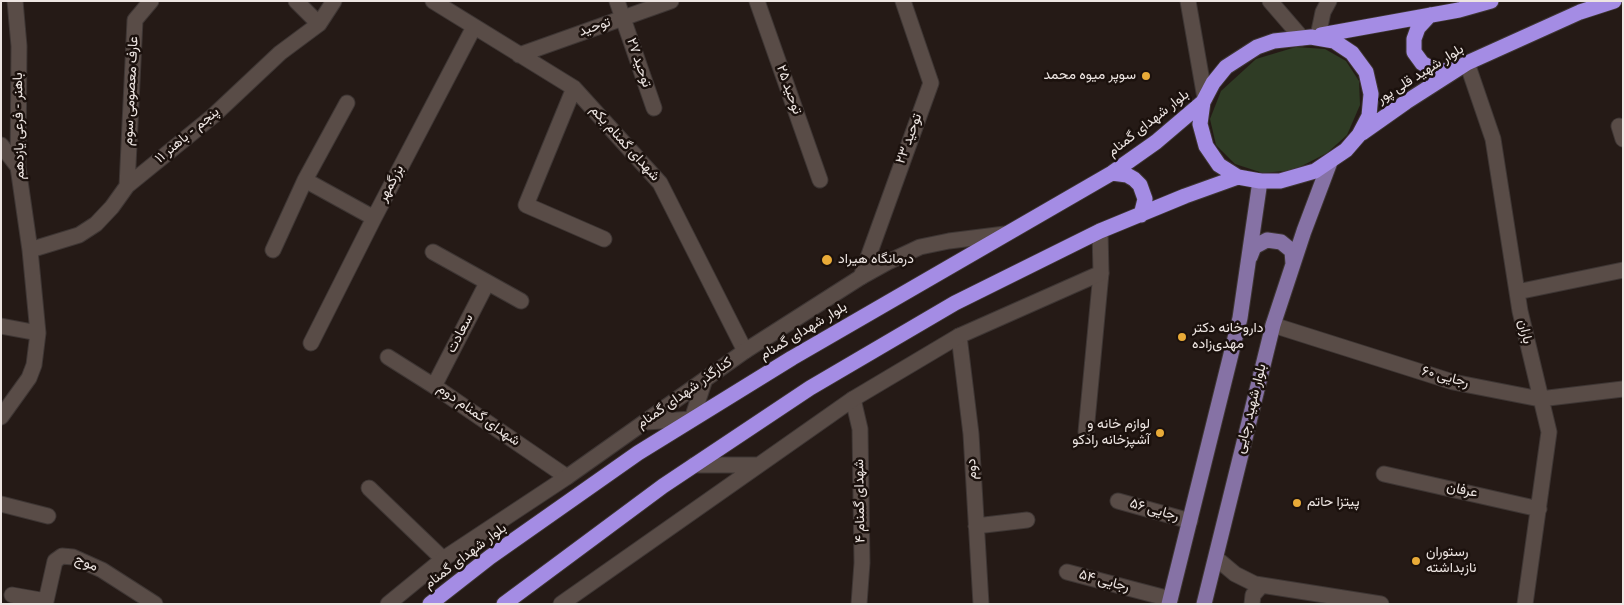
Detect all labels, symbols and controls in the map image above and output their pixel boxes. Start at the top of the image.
street label: توحید [577,15,613,41]
street label: عارف معصومی سوم [121,36,143,146]
street label: توحید ۲۷ [622,36,654,90]
street label: بلوار شهید قلی پور [1374,42,1468,108]
street label: توحید ۲۵ [771,63,805,117]
place label: سوپر میوه محمد [1043,68,1136,84]
marker: سوپر میوه محمد [1140,70,1152,82]
street label: باهنر - فرعی یازدهم [11,72,29,180]
street label: بلوار شهدای گمنام [1105,87,1193,161]
street label: شهدای گمنام یکم [585,103,663,185]
street label: پنجم - باهنر ۱۱ [152,104,224,168]
street label: توحید ۲۳ [893,112,927,166]
street label: بزرگمهر [375,163,409,205]
place label: درمانگاه هیراد [838,252,914,268]
marker: درمانگاه هیراد [820,253,834,267]
street label: بلوار شهدای گمنام [757,299,851,365]
street label: سعادت [444,312,478,356]
street label: باران [1513,318,1535,346]
place label: داروخانه دکتر مهدی‌زاده [1192,321,1264,354]
marker: داروخانه دکتر مهدی‌زاده [1176,331,1188,343]
street label: کنارگذر شهدای گمنام [634,355,736,433]
street label: بلوار شهید رجایی [1233,362,1271,456]
street label: رجایی ۶۰ [1420,364,1470,392]
street label: شهدای گمنام دوم [433,381,523,451]
place label: لوازم خانه و آشپزخانه رادکو [1072,417,1150,450]
marker: لوازم خانه و آشپزخانه رادکو [1154,427,1166,439]
street label: دوم [964,458,982,480]
street label: شهدای گمنام ۴ [852,459,870,543]
street label: عرفان [1445,480,1479,502]
place label: پیتزا حاتم [1307,495,1359,511]
street label: رجایی ۵۶ [1127,496,1181,526]
marker: پیتزا حاتم [1291,497,1303,509]
street label: بلوار شهدای گمنام [421,521,511,593]
place label: رستوران نازبداشته [1426,545,1477,578]
street label: موج [72,552,100,576]
marker: رستوران نازبداشته [1410,555,1422,567]
street label: رجایی ۵۴ [1077,567,1131,597]

